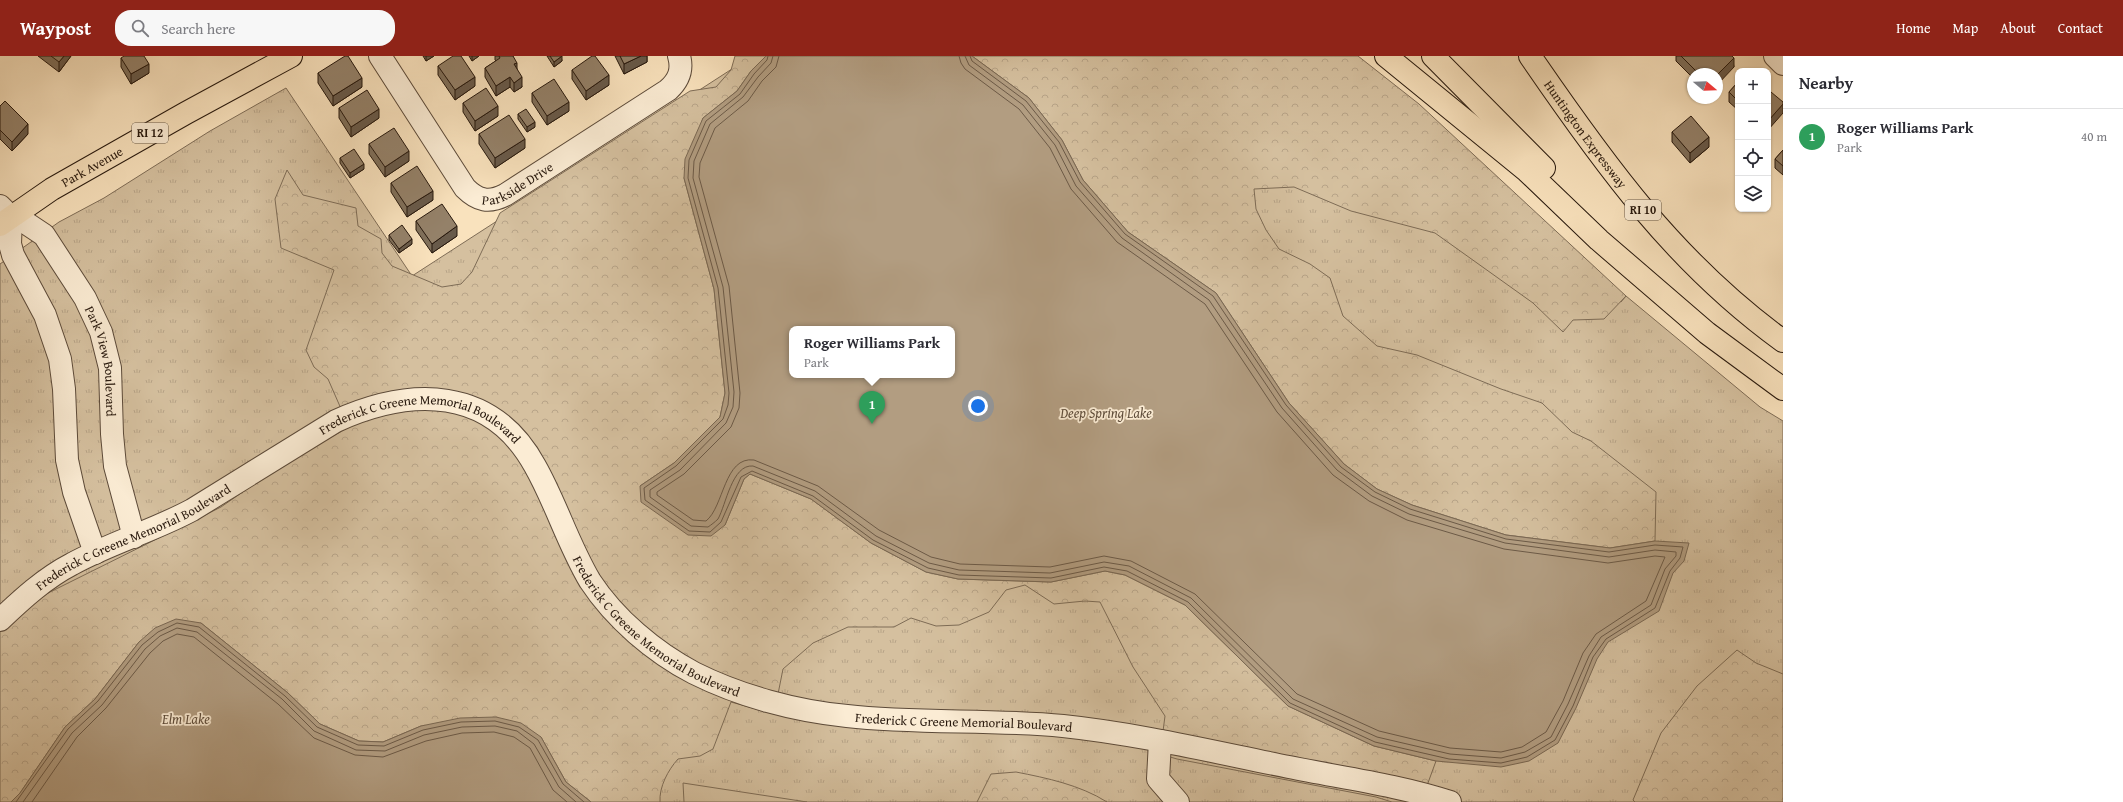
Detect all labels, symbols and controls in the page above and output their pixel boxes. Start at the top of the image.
search box [115,10,395,46]
text: Waypost [20,14,91,42]
icon: search [129,17,151,39]
text: Search here [161,18,235,39]
text: Home [1896,18,1931,38]
text: Map [1953,18,1978,38]
text: About [2000,18,2036,38]
text: Contact [2058,18,2103,38]
north arrow [1687,68,1723,104]
map controls [1735,68,1771,212]
button: + [1735,68,1771,104]
text: Nearby [1799,70,1853,95]
street label: Huntington Expressway [1539,76,1632,193]
button: − [1735,104,1771,140]
text: Roger Williams Park [1837,117,1973,138]
road number: RI 12 [132,123,168,143]
text: 1 [1809,127,1815,146]
text: 40 m [2081,127,2107,146]
text: Park [1837,138,1862,157]
button: locate [1735,140,1771,176]
street label: Park Avenue [58,142,126,192]
street label: Parkside Drive [481,158,557,210]
button: layers [1735,176,1771,212]
road number: RI 10 [1625,200,1661,220]
street label: Park View Boulevard [80,303,120,417]
popup [789,326,955,378]
text: Roger Williams Park [804,332,940,353]
text: Park [804,353,829,372]
text: Frederick C Greene Memorial Boulevard [315,390,525,448]
pin: 1 [859,391,885,424]
your location [968,396,988,416]
water label: Deep Spring Lake [1059,403,1152,423]
street label: Frederick C Greene Memorial Boulevard [309,426,527,452]
street label: Frederick C Greene Memorial Boulevard [31,479,234,595]
street label: Frederick C Greene Memorial Boulevard [568,553,742,702]
street label: Frederick C Greene Memorial Boulevard [854,708,1073,737]
water label: Elm Lake [161,709,210,729]

